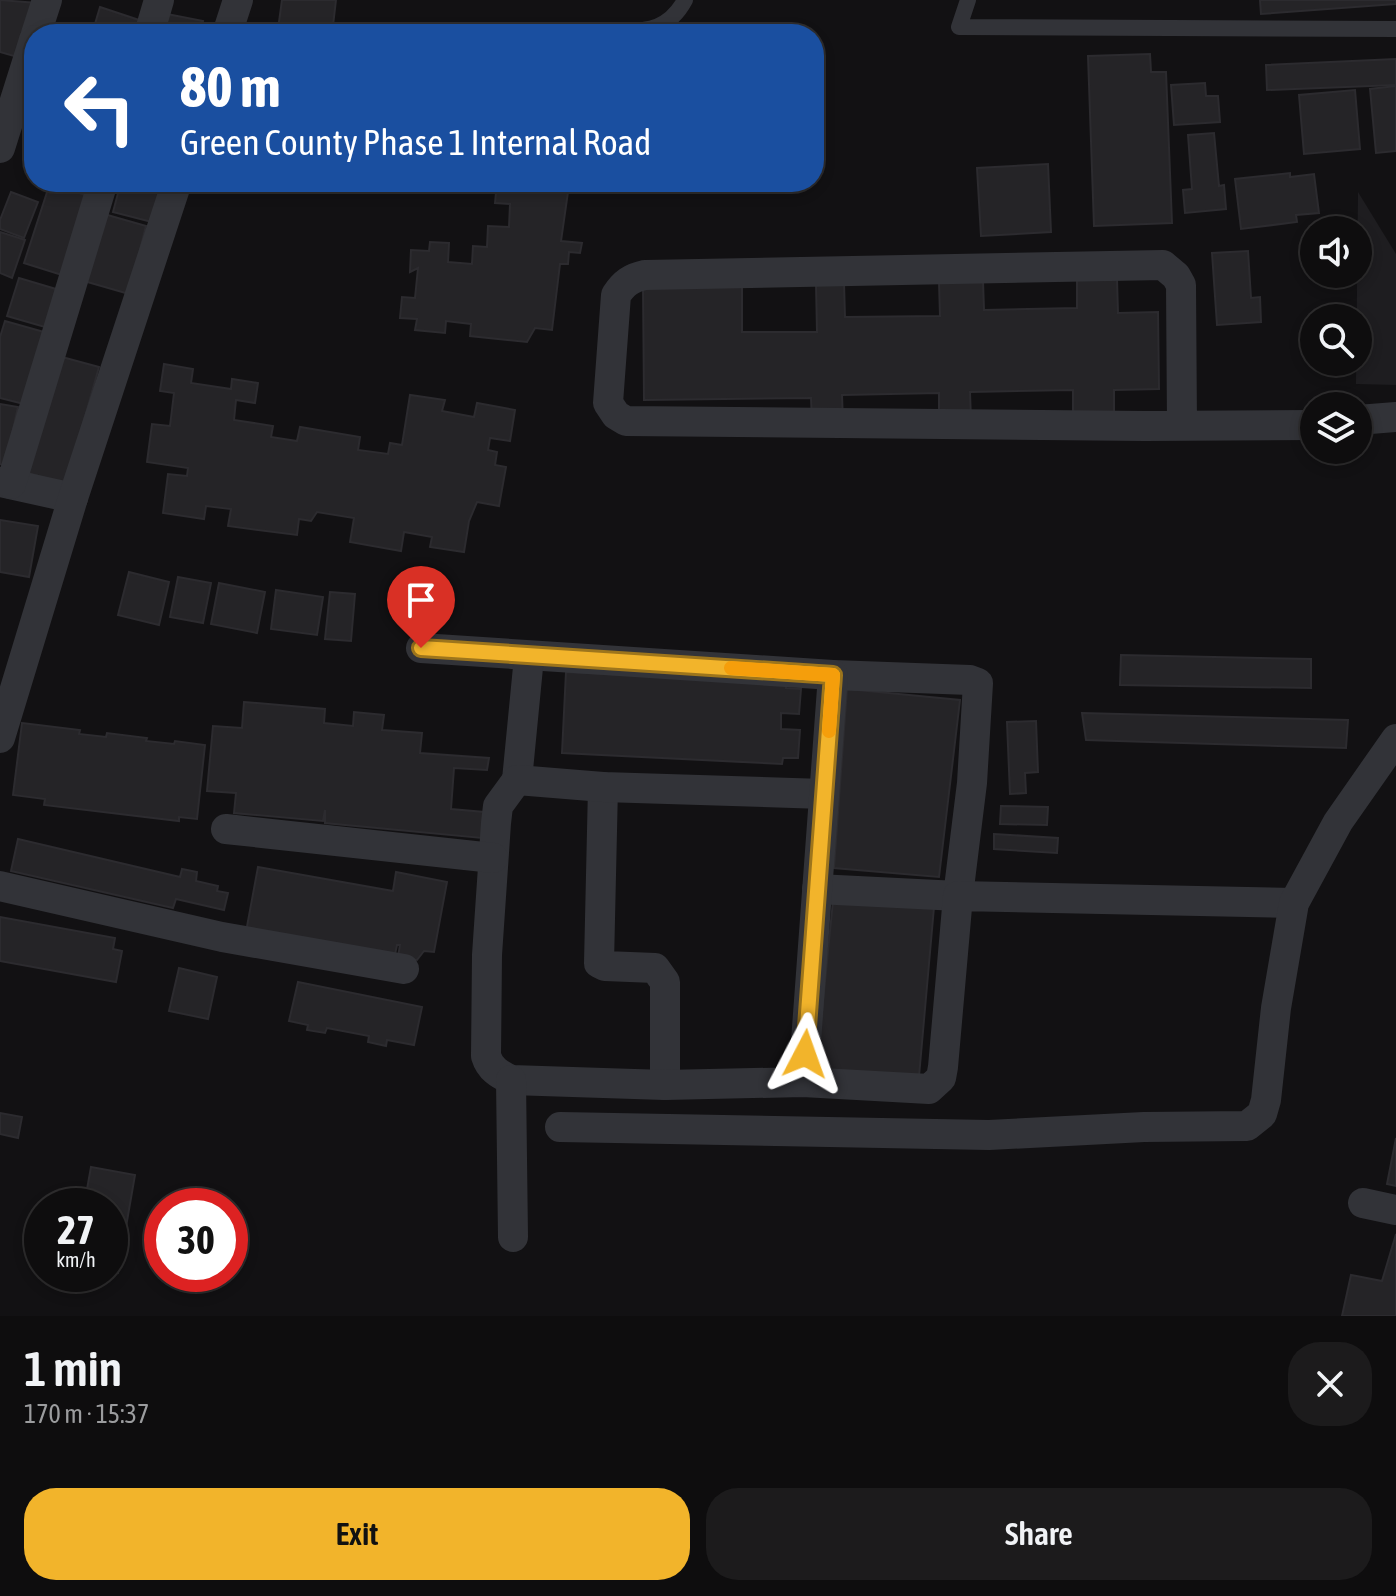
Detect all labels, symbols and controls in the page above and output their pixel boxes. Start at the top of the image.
text: 80 m [180,55,281,119]
icon: left [48,56,152,160]
text: Green County Phase 1 Internal Road [180,121,651,163]
map controls [1300,216,1372,464]
button: sound [1300,216,1372,288]
button: search [1300,304,1372,376]
button: layers [1300,392,1372,464]
pin [387,566,455,648]
icon: arrive [399,578,443,622]
position arrow [763,1012,847,1096]
speed limit sign: 30 [144,1188,248,1292]
text: 27 [57,1207,95,1252]
text: km/h [56,1248,96,1271]
text: 1 min [24,1341,122,1396]
button: close [1288,1342,1372,1426]
text: 170 m · 15:37 [24,1399,149,1429]
button: Exit [24,1488,690,1580]
button: Share [706,1488,1372,1580]

